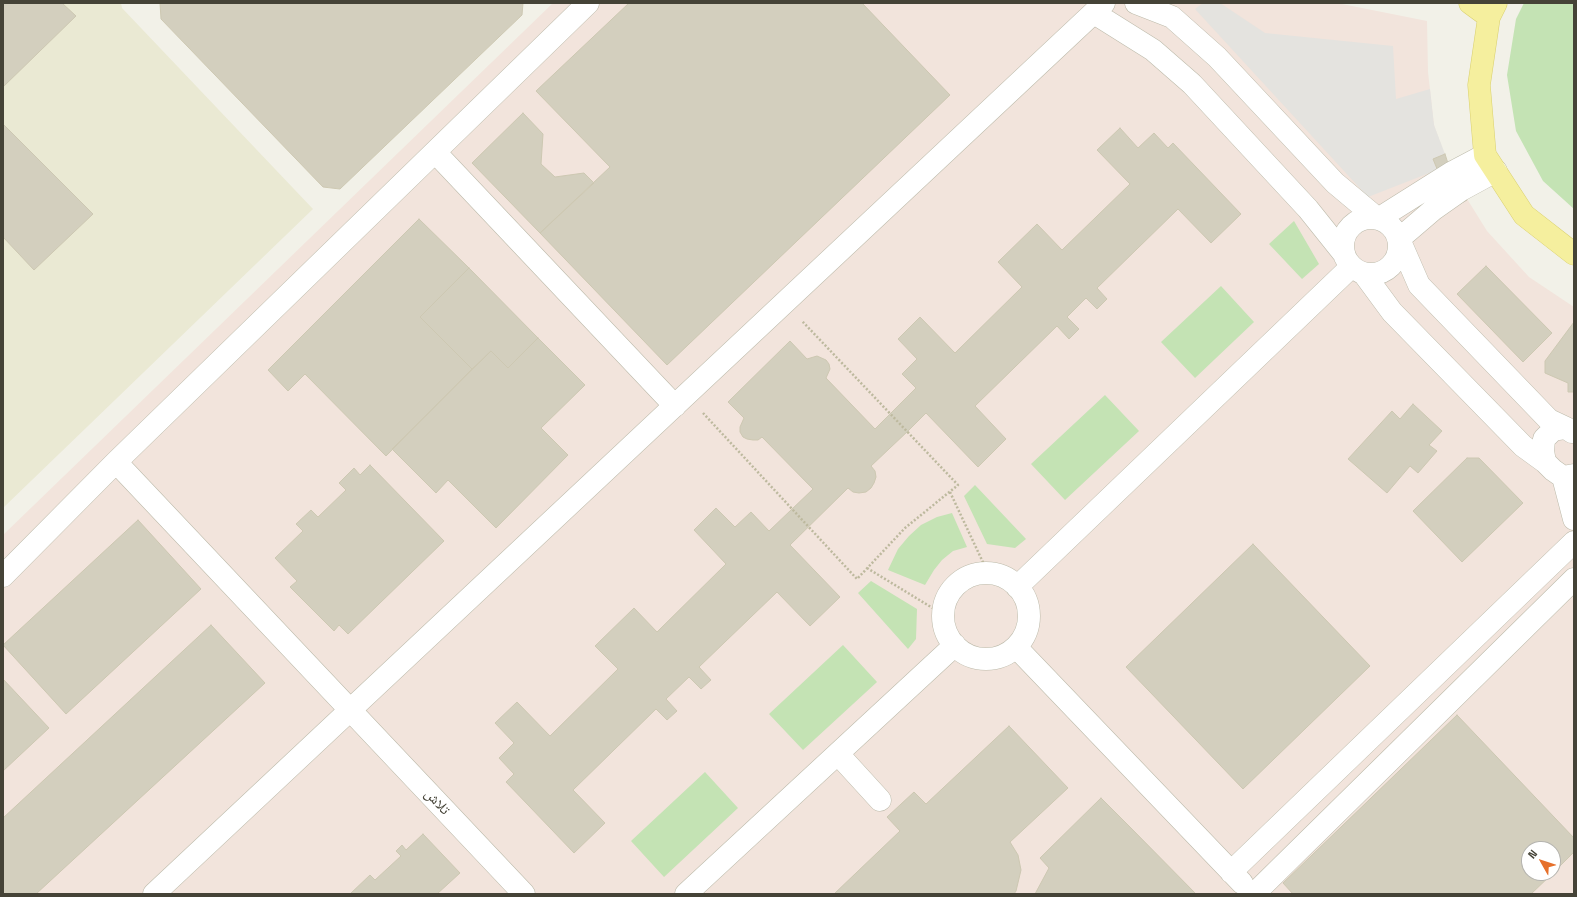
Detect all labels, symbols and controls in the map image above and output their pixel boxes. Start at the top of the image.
street label: تلاش [420,785,454,819]
north arrow [1521,841,1561,881]
text: N [1525,847,1540,861]

